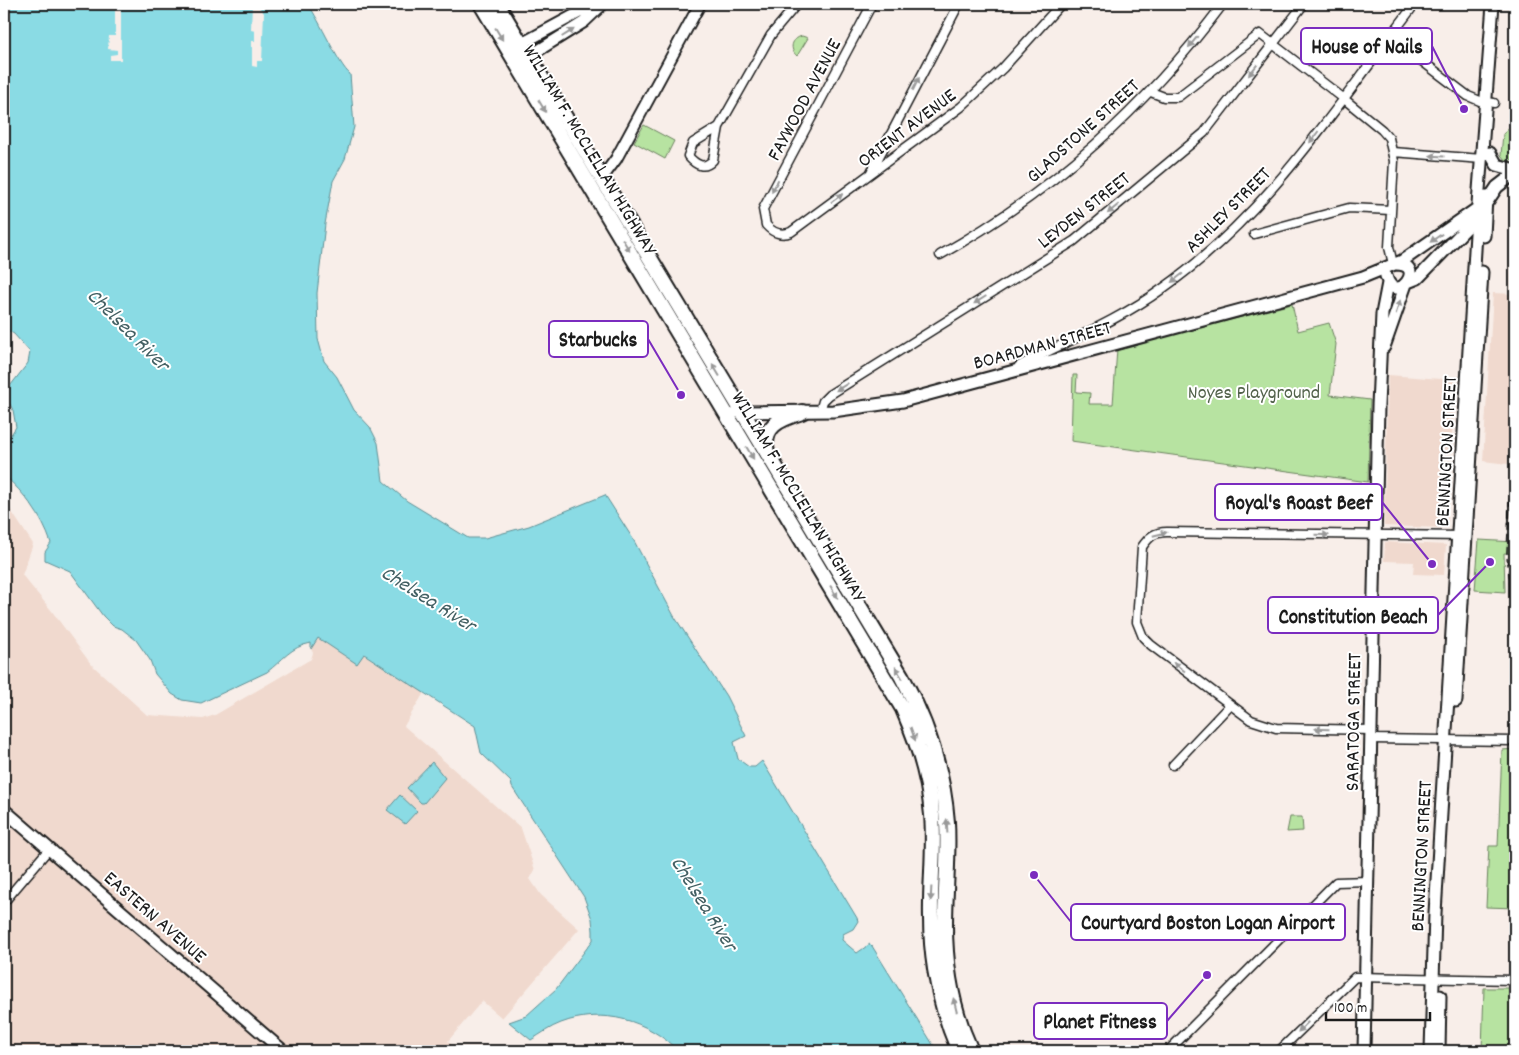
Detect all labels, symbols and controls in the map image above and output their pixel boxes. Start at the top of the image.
one-way arrow [494,27,503,40]
one-way arrow [561,28,574,37]
callout: House of Nails [1301,28,1432,64]
street label: FAYWOOD AVENUE [762,34,850,166]
text: House of Nails [1311,34,1423,64]
one-way arrow [1187,35,1198,48]
street label: WILLIAM F. MCCLELLAN HIGHWAY [514,40,663,262]
one-way arrow [1247,63,1258,76]
street label: GLADSTONE STREET [1021,74,1147,191]
one-way arrow [912,77,920,91]
street label: ORIENT AVENUE [853,83,963,176]
one-way arrow [538,99,547,112]
one-way arrow [1308,130,1319,143]
one-way arrow [1429,151,1445,159]
street label: ASHLEY STREET [1180,162,1279,261]
street label: LEYDEN STREET [1032,166,1137,257]
one-way arrow [771,179,779,193]
one-way arrow [830,193,843,204]
one-way arrow [1107,203,1120,214]
one-way arrow [1429,233,1443,243]
one-way arrow [621,238,630,251]
one-way arrow [1171,273,1184,284]
water label: Chelsea River [79,283,177,381]
one-way arrow [973,296,986,305]
one-way arrow [1395,299,1403,314]
street label: BOARDMAN STREET [971,315,1115,379]
callout: Starbucks [549,321,648,357]
text: Starbucks [559,327,638,357]
one-way arrow [712,363,721,376]
street label: BENNINGTON STREET [1430,375,1466,527]
park label: Noyes Playground [1188,380,1320,408]
one-way arrow [835,382,848,391]
street label: WILLIAM F. MCCLELLAN HIGHWAY [723,387,872,609]
one-way arrow [746,447,755,460]
callout: Royal's Roast Beef [1215,484,1382,520]
text: Royal's Roast Beef [1225,490,1374,520]
one-way arrow [1152,530,1168,538]
one-way arrow [1314,531,1330,539]
water label: Chelsea River [374,560,483,643]
one-way arrow [830,586,839,599]
callout: Constitution Beach [1268,597,1438,633]
text: Constitution Beach [1278,604,1428,634]
street label: SARATOGA STREET [1340,653,1370,791]
one-way arrow [1173,661,1186,672]
one-way arrow [895,666,904,679]
one-way arrow [1314,725,1330,733]
one-way arrow [910,727,918,741]
street label: BENNINGTON STREET [1405,780,1441,932]
one-way arrow [942,818,950,834]
water label: Chelsea River [661,851,745,960]
street label: EASTERN AVENUE [96,866,212,971]
one-way arrow [927,886,935,902]
callout: Courtyard Boston Logan Airport [1071,904,1345,940]
text: Courtyard Boston Logan Airport [1081,910,1335,940]
scale bar [1326,990,1430,1022]
one-way arrow [951,998,959,1013]
text: 100 m [1334,998,1367,1020]
callout: Planet Fitness [1034,1003,1167,1039]
text: Planet Fitness [1043,1009,1157,1039]
one-way arrow [1297,1021,1309,1033]

